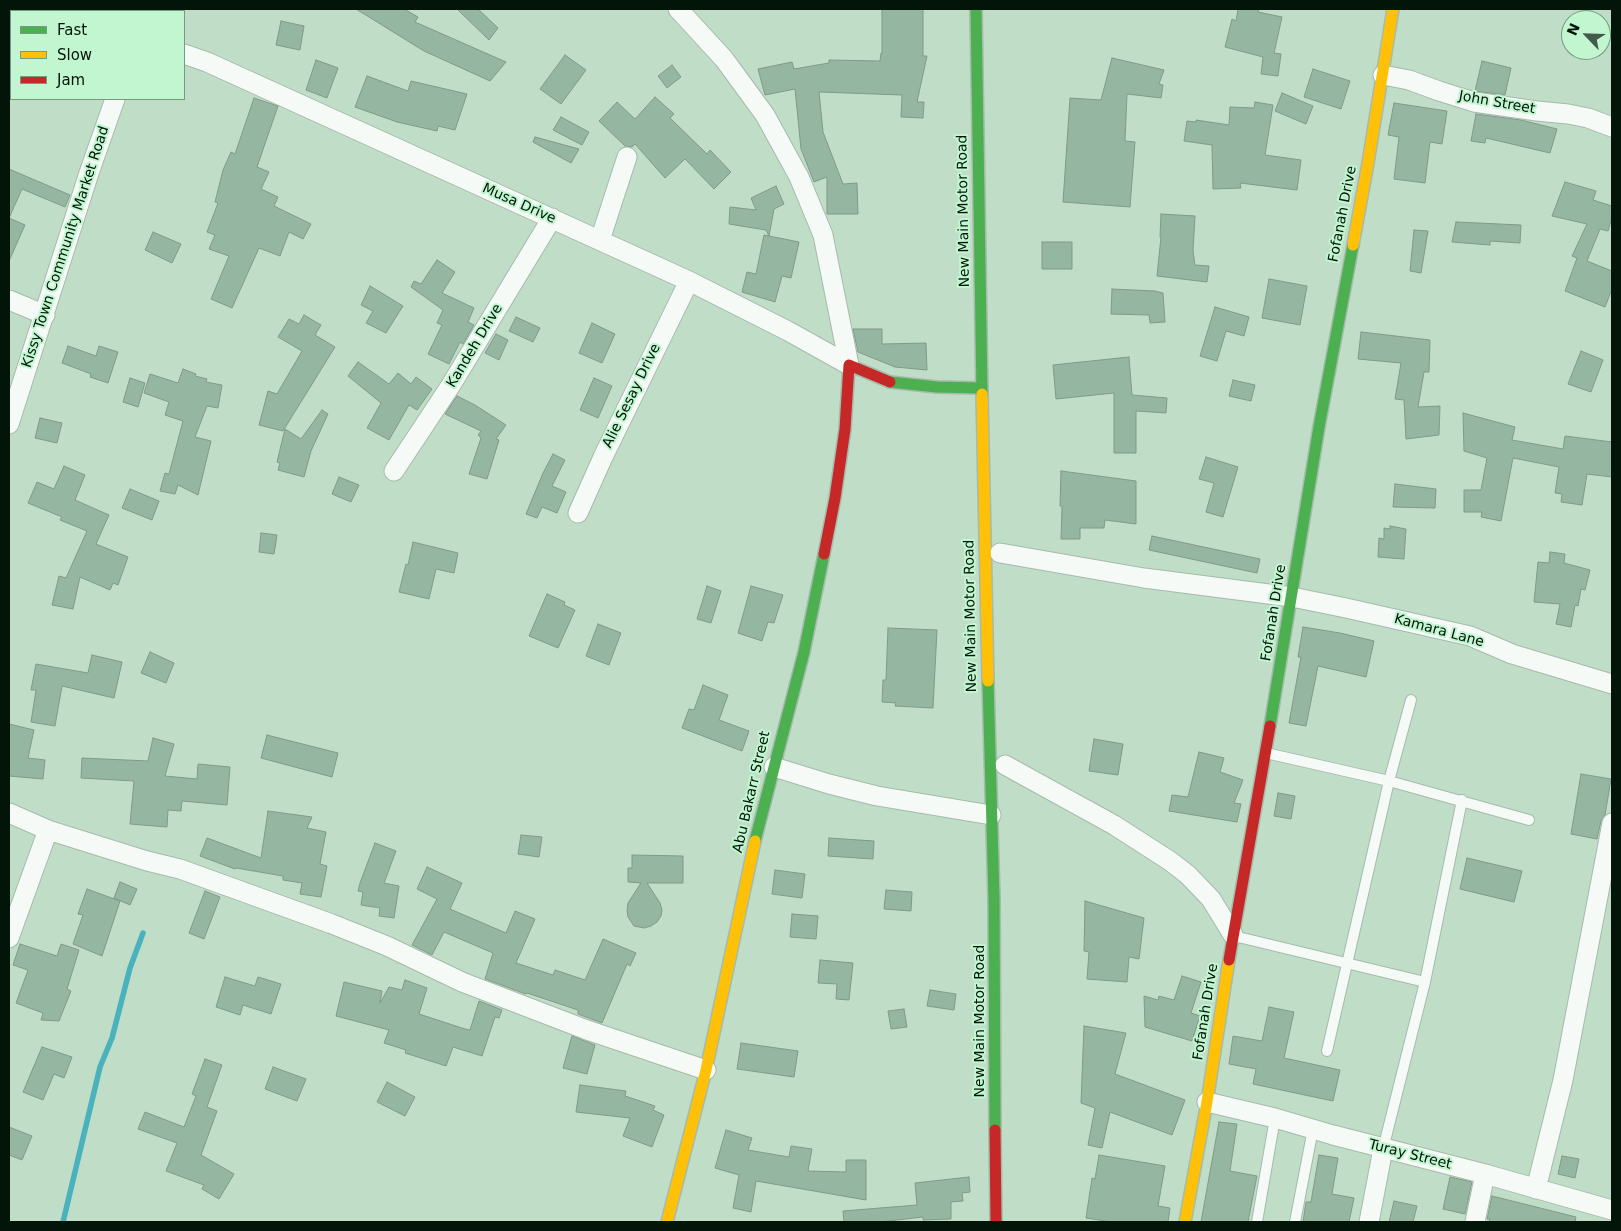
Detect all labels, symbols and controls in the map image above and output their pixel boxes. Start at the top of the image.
legend [10,10,185,100]
north arrow [1561,10,1611,60]
text: Fast [57,21,87,39]
text: N [1564,21,1583,38]
text: Slow [57,46,92,64]
text: Jam [57,71,85,89]
street label: John Street [1457,88,1537,118]
street label: Kissy Town Community Market Road [19,124,113,370]
street label: New Main Motor Road [954,134,974,288]
street label: Fofanah Drive [1325,164,1361,264]
street label: Musa Drive [480,180,558,228]
street label: Kandeh Drive [443,301,507,391]
street label: Alie Sesay Drive [599,341,665,451]
street label: New Main Motor Road [961,539,981,693]
street label: Fofanah Drive [1258,563,1290,663]
street label: Kamara Lane [1392,611,1486,651]
street label: Abu Bakarr Street [730,729,774,855]
street label: New Main Motor Road [972,945,988,1097]
street label: Fofanah Drive [1190,962,1222,1062]
street label: Turay Street [1367,1137,1453,1173]

